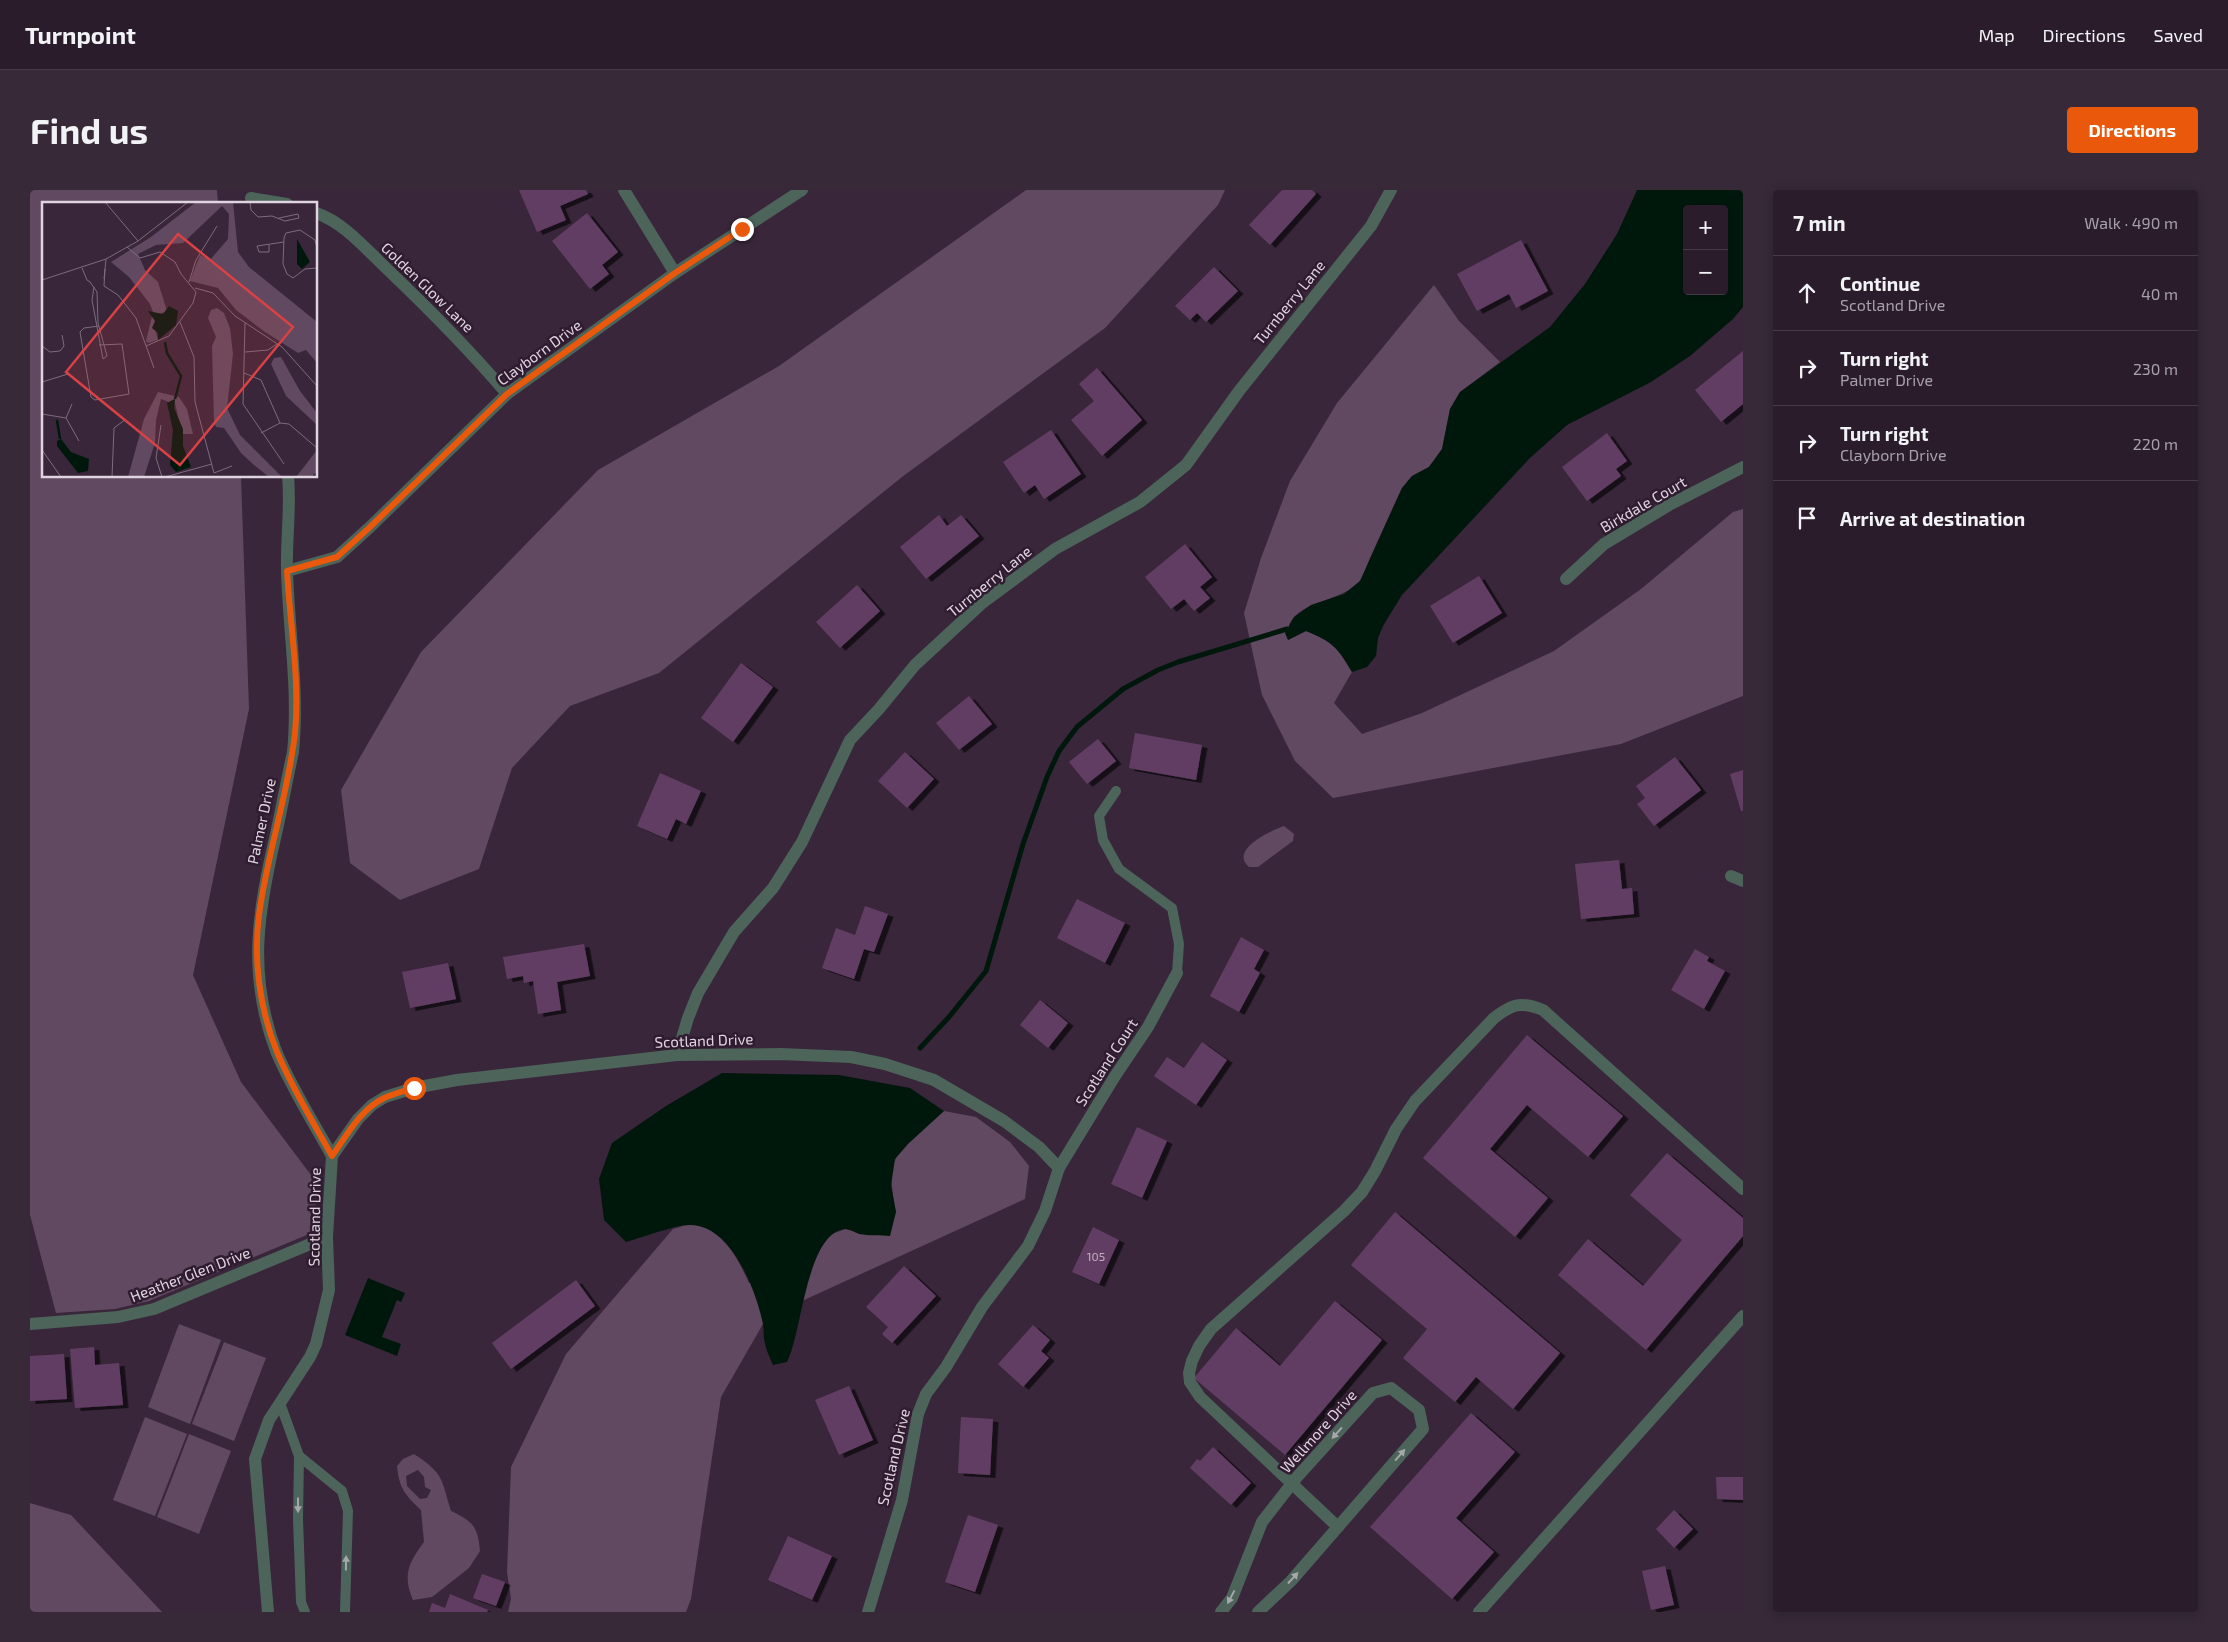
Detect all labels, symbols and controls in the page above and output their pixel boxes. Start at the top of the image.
text: Turnpoint [25,20,136,49]
text: Map [1978,24,2015,46]
text: Directions [2043,24,2126,46]
text: Saved [2154,24,2203,46]
button: Directions [2067,107,2198,153]
text: Find us [30,109,148,151]
inset map [42,202,318,478]
map controls [1683,205,1728,295]
button: + [1683,205,1728,250]
text: 7 min [1793,210,1846,235]
text: Walk · 490 m [2084,213,2178,232]
route end [731,218,754,241]
street label: Golden Glow Lane [378,238,478,336]
button: − [1683,250,1728,295]
street label: Turnberry Lane [1250,256,1328,348]
text: Continue [1840,272,1920,295]
icon: ahead [1793,279,1821,307]
text: 40 m [2141,284,2178,303]
text: Scotland Drive [1840,295,1945,314]
street label: Clayborn Drive [493,315,585,389]
text: Turn right [1840,347,1928,370]
icon: right [1793,354,1821,382]
text: 230 m [2133,359,2178,378]
text: Palmer Drive [1840,370,1933,389]
text: Turn right [1840,422,1928,445]
icon: right [1793,429,1821,457]
text: 220 m [2133,434,2178,453]
text: Clayborn Drive [1840,445,1947,464]
street label: Birkdale Court [1597,472,1690,536]
icon: arrive [1793,504,1821,532]
text: Arrive at destination [1840,507,2025,530]
street label: Turnberry Lane [943,542,1035,620]
street label: Palmer Drive [243,776,279,866]
street label: Scotland Court [1071,1015,1141,1109]
street label: Scotland Drive [654,1029,754,1051]
route start [403,1077,426,1100]
street label: Scotland Drive [304,1167,324,1267]
street label: Heather Glen Drive [127,1243,253,1305]
house number: 105 [1087,1249,1105,1263]
street label: Wellmore Drive [1276,1386,1360,1476]
street label: Scotland Drive [873,1407,913,1507]
one-way arrow [1331,1426,1343,1438]
one-way arrow [1394,1449,1405,1462]
one-way arrow [294,1497,302,1513]
one-way arrow [343,1555,351,1571]
one-way arrow [1287,1572,1299,1584]
one-way arrow [1227,1589,1235,1604]

